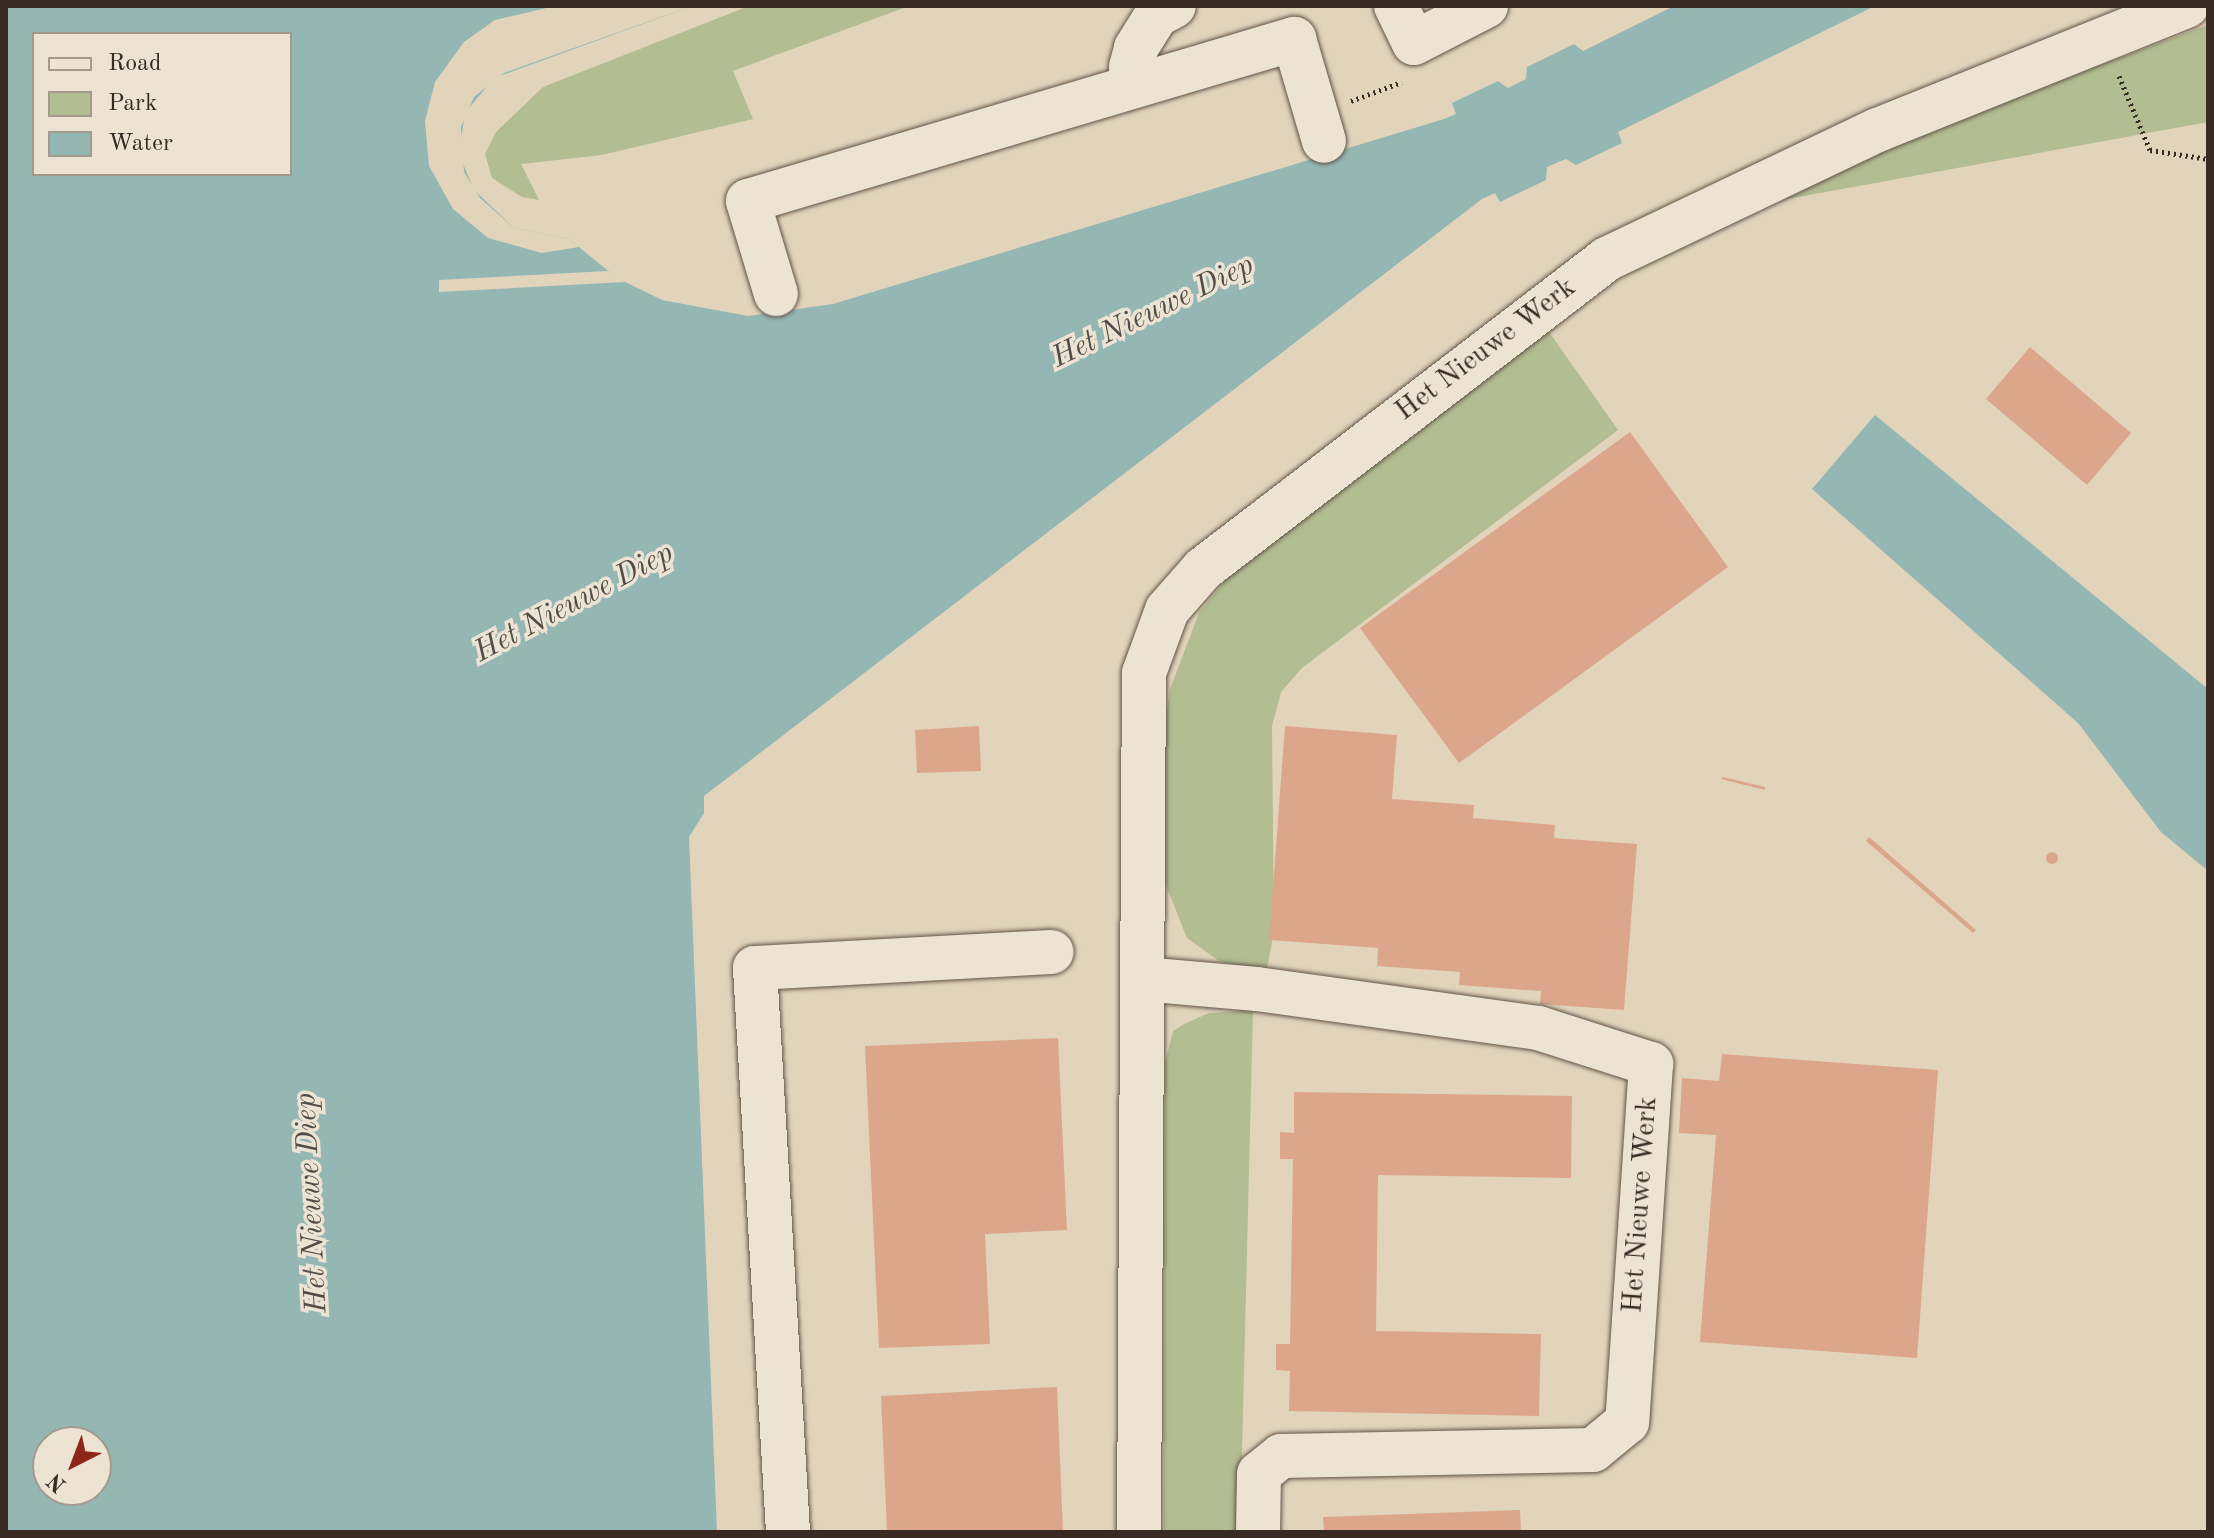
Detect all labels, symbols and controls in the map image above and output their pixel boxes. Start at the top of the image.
legend [32,32,292,176]
text: Road [108,52,161,76]
text: Park [108,92,157,116]
text: Water [108,132,173,156]
water label: Het Nieuwe Diep [1046,247,1260,377]
street label: Het Nieuwe Werk [1389,271,1583,429]
water label: Het Nieuwe Diep [468,535,680,671]
water label: Het Nieuwe Diep [288,1092,336,1314]
street label: Het Nieuwe Werk [1617,1096,1665,1314]
north arrow [32,1426,112,1506]
text: N [44,1469,71,1496]

